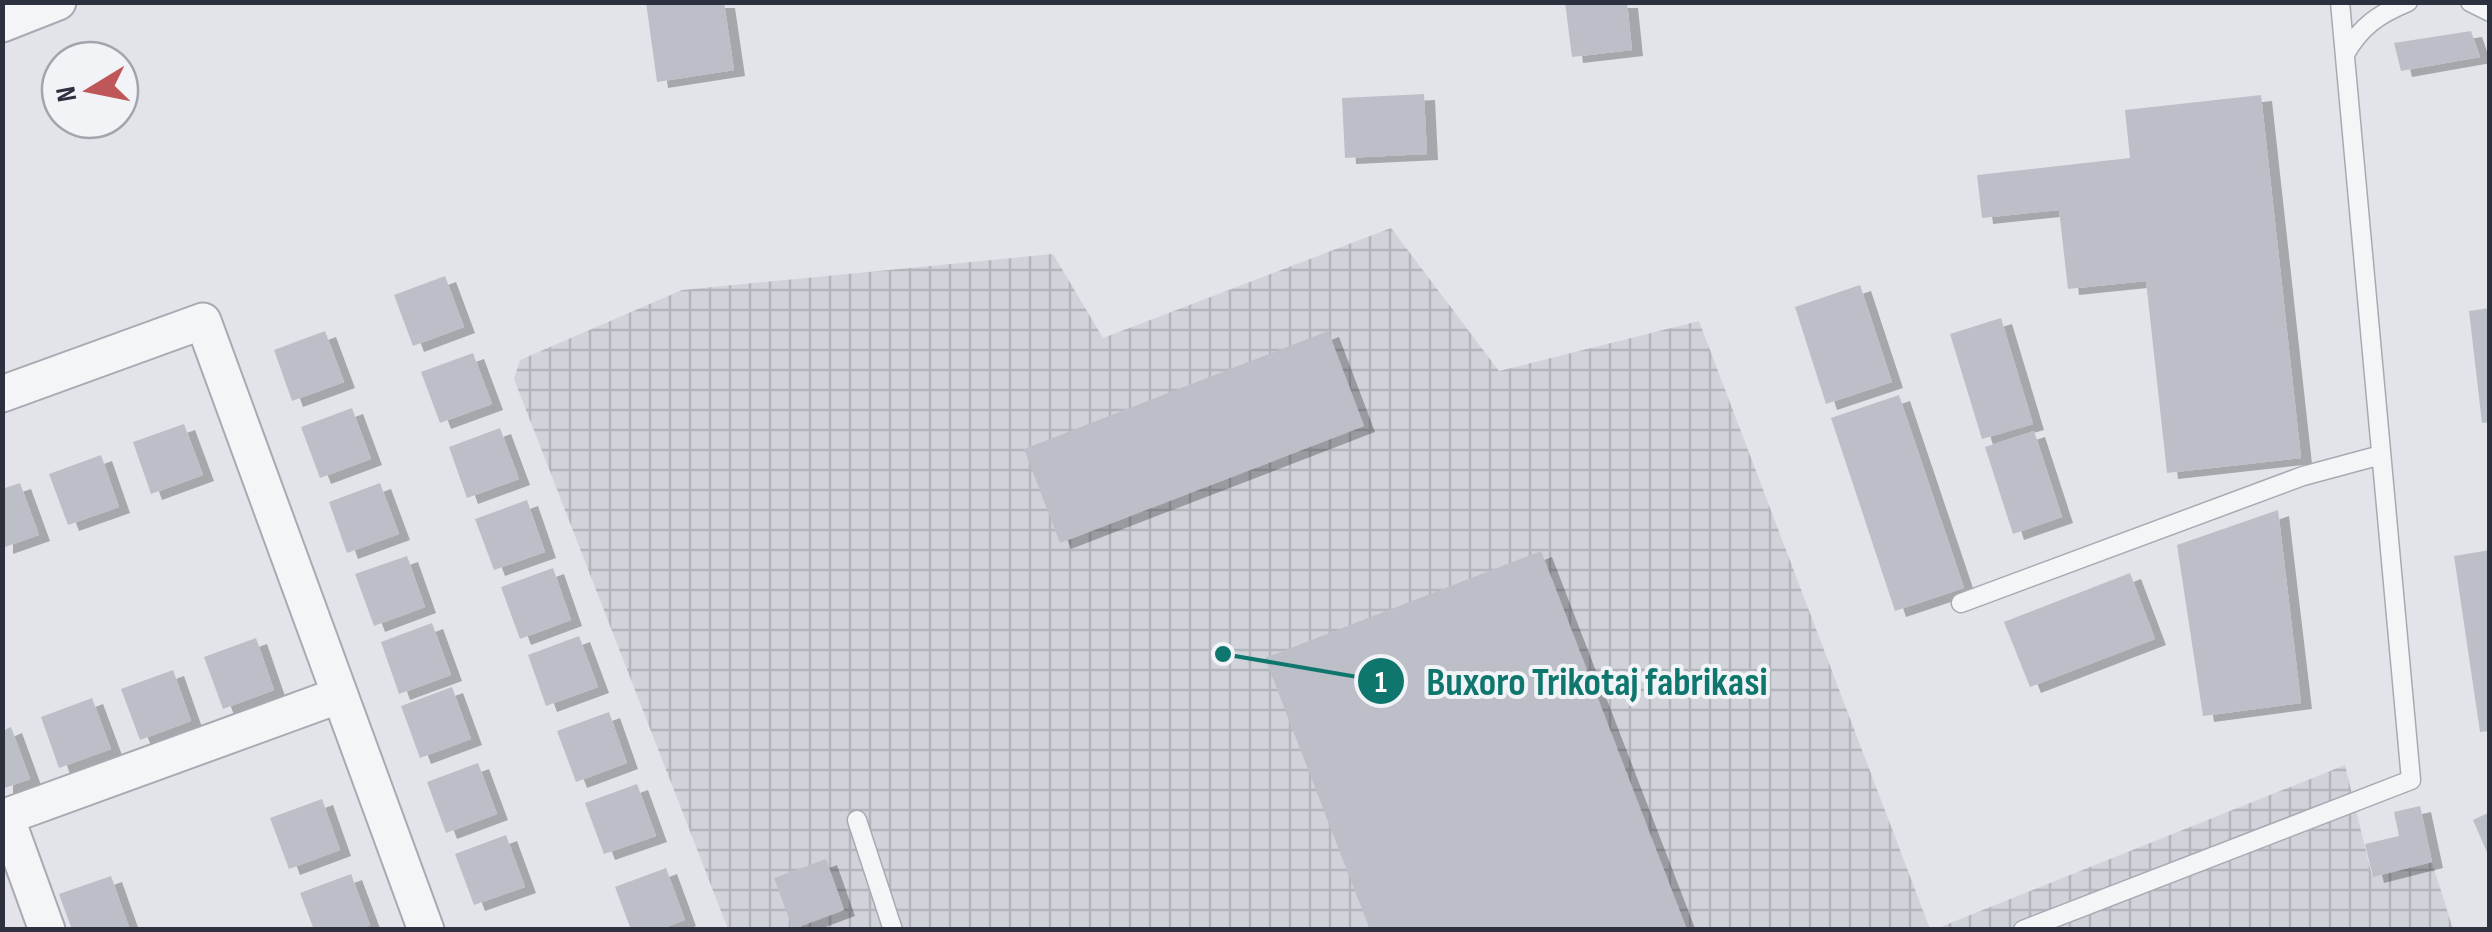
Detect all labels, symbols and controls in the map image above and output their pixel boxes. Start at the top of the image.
north arrow [40,40,140,140]
text: N [49,84,84,104]
callout: Buxoro Trikotaj fabrikasi [1356,646,1788,716]
text: Buxoro Trikotaj fabrikasi [1426,659,1768,707]
text: 1 [1375,665,1387,701]

